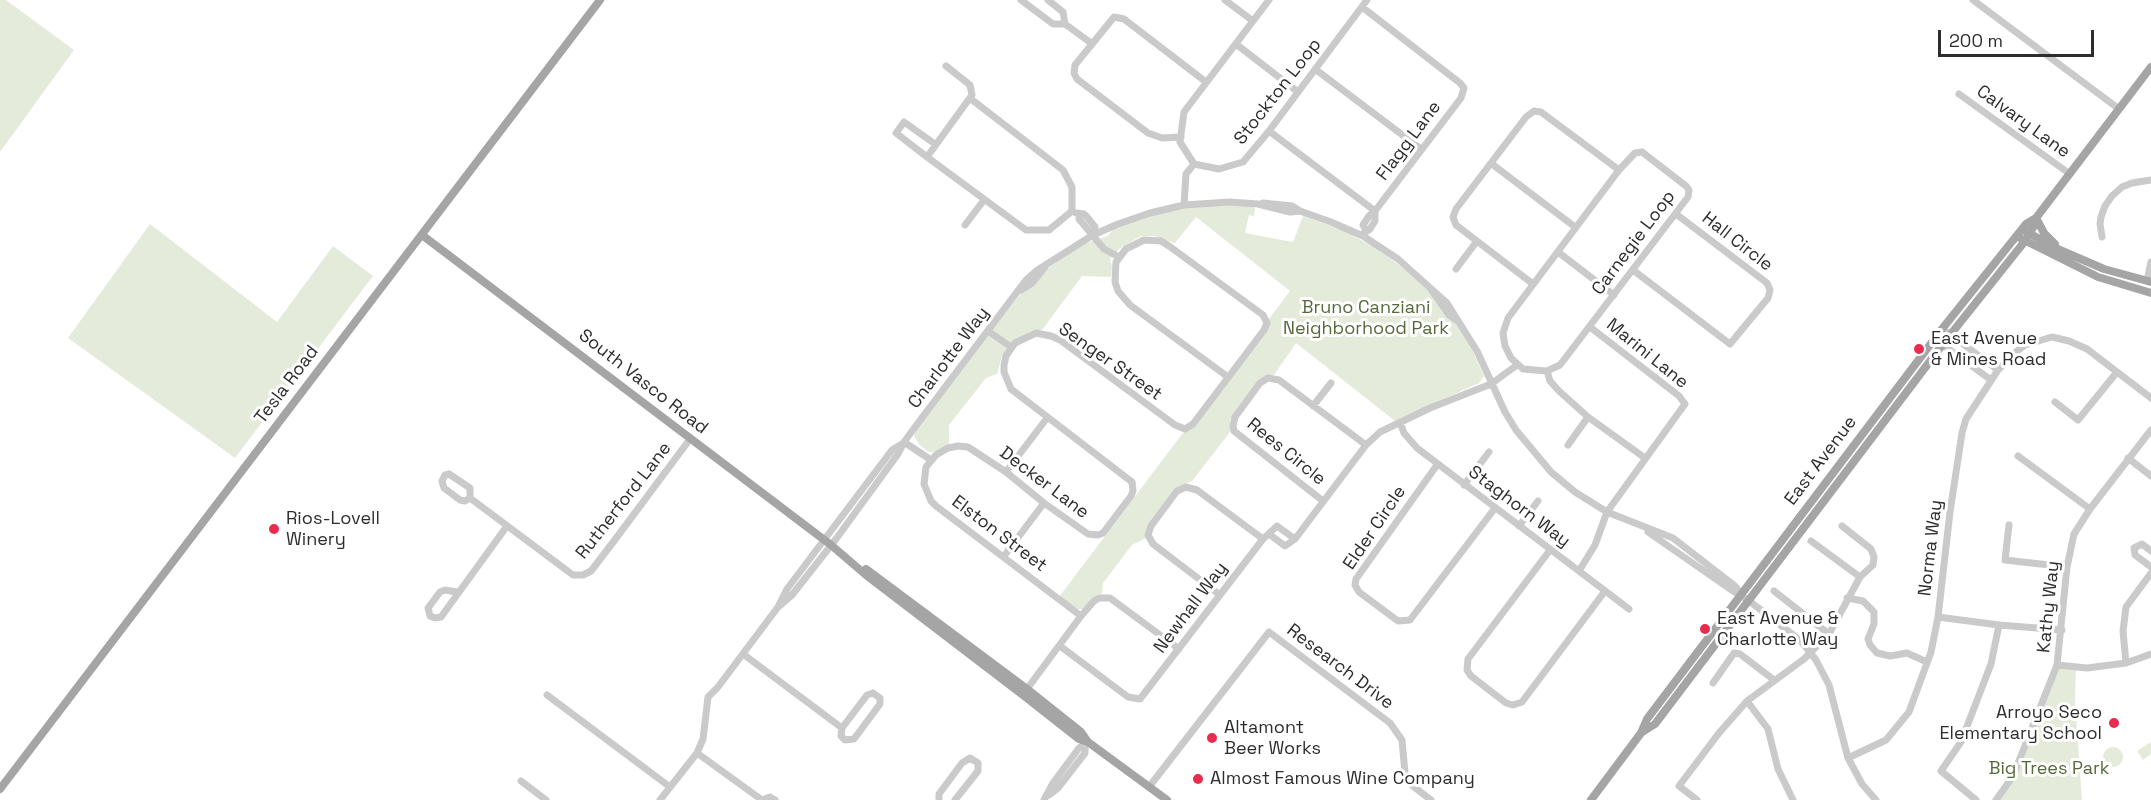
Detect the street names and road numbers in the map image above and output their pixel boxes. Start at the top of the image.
street label: Stockton Loop [1230,35,1326,149]
street label: Calvary Lane [1972,81,2074,163]
street label: Flagg Lane [1372,97,1446,185]
street label: Carnegie Loop [1588,186,1680,300]
street label: Hall Circle [1697,208,1777,276]
street label: Charlotte Way [904,303,994,413]
street label: Marini Lane [1602,314,1692,394]
street label: Senger Street [1054,318,1166,406]
street label: South Vasco Road [574,325,712,439]
street label: Tesla Road [251,342,323,428]
street label: East Avenue [1780,412,1862,510]
street label: Rees Circle [1242,414,1330,490]
street label: Rutherford Lane [572,438,676,564]
street label: Decker Lane [995,442,1093,524]
street label: Staghorn Way [1464,462,1574,552]
street label: Elder Circle [1339,482,1411,574]
street label: Elston Street [947,491,1051,577]
street label: Norma Way [1914,499,1948,597]
street label: Newhall Way [1150,558,1232,658]
street label: Kathy Way [2033,560,2065,654]
street label: Research Drive [1282,620,1398,714]

